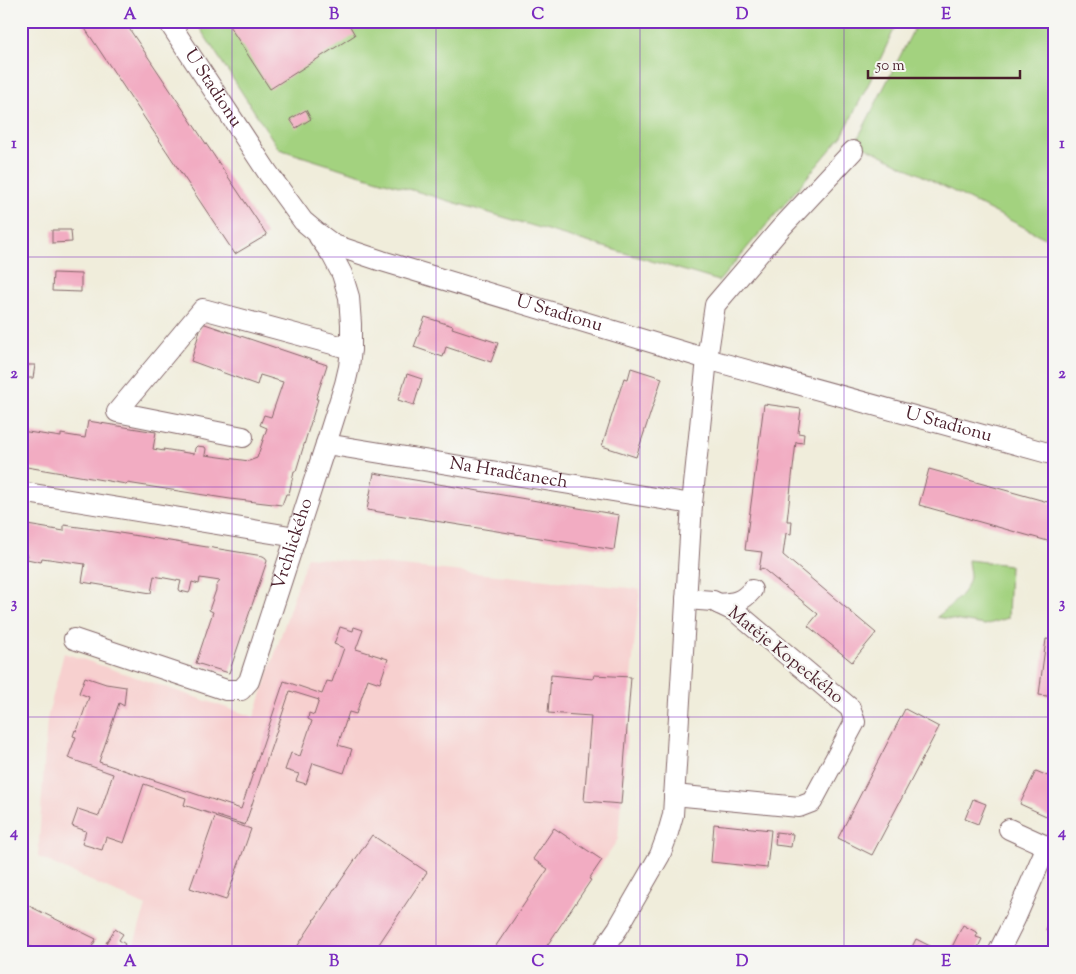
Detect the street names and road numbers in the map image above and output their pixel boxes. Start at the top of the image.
street label: U Stadionu [177,44,248,133]
street label: U Stadionu [512,289,605,340]
street label: U Stadionu [902,401,995,450]
street label: Na Hradčanech [448,451,570,496]
street label: Vrchlického [266,495,320,594]
street label: Matěje Kopeckého [721,601,849,711]

